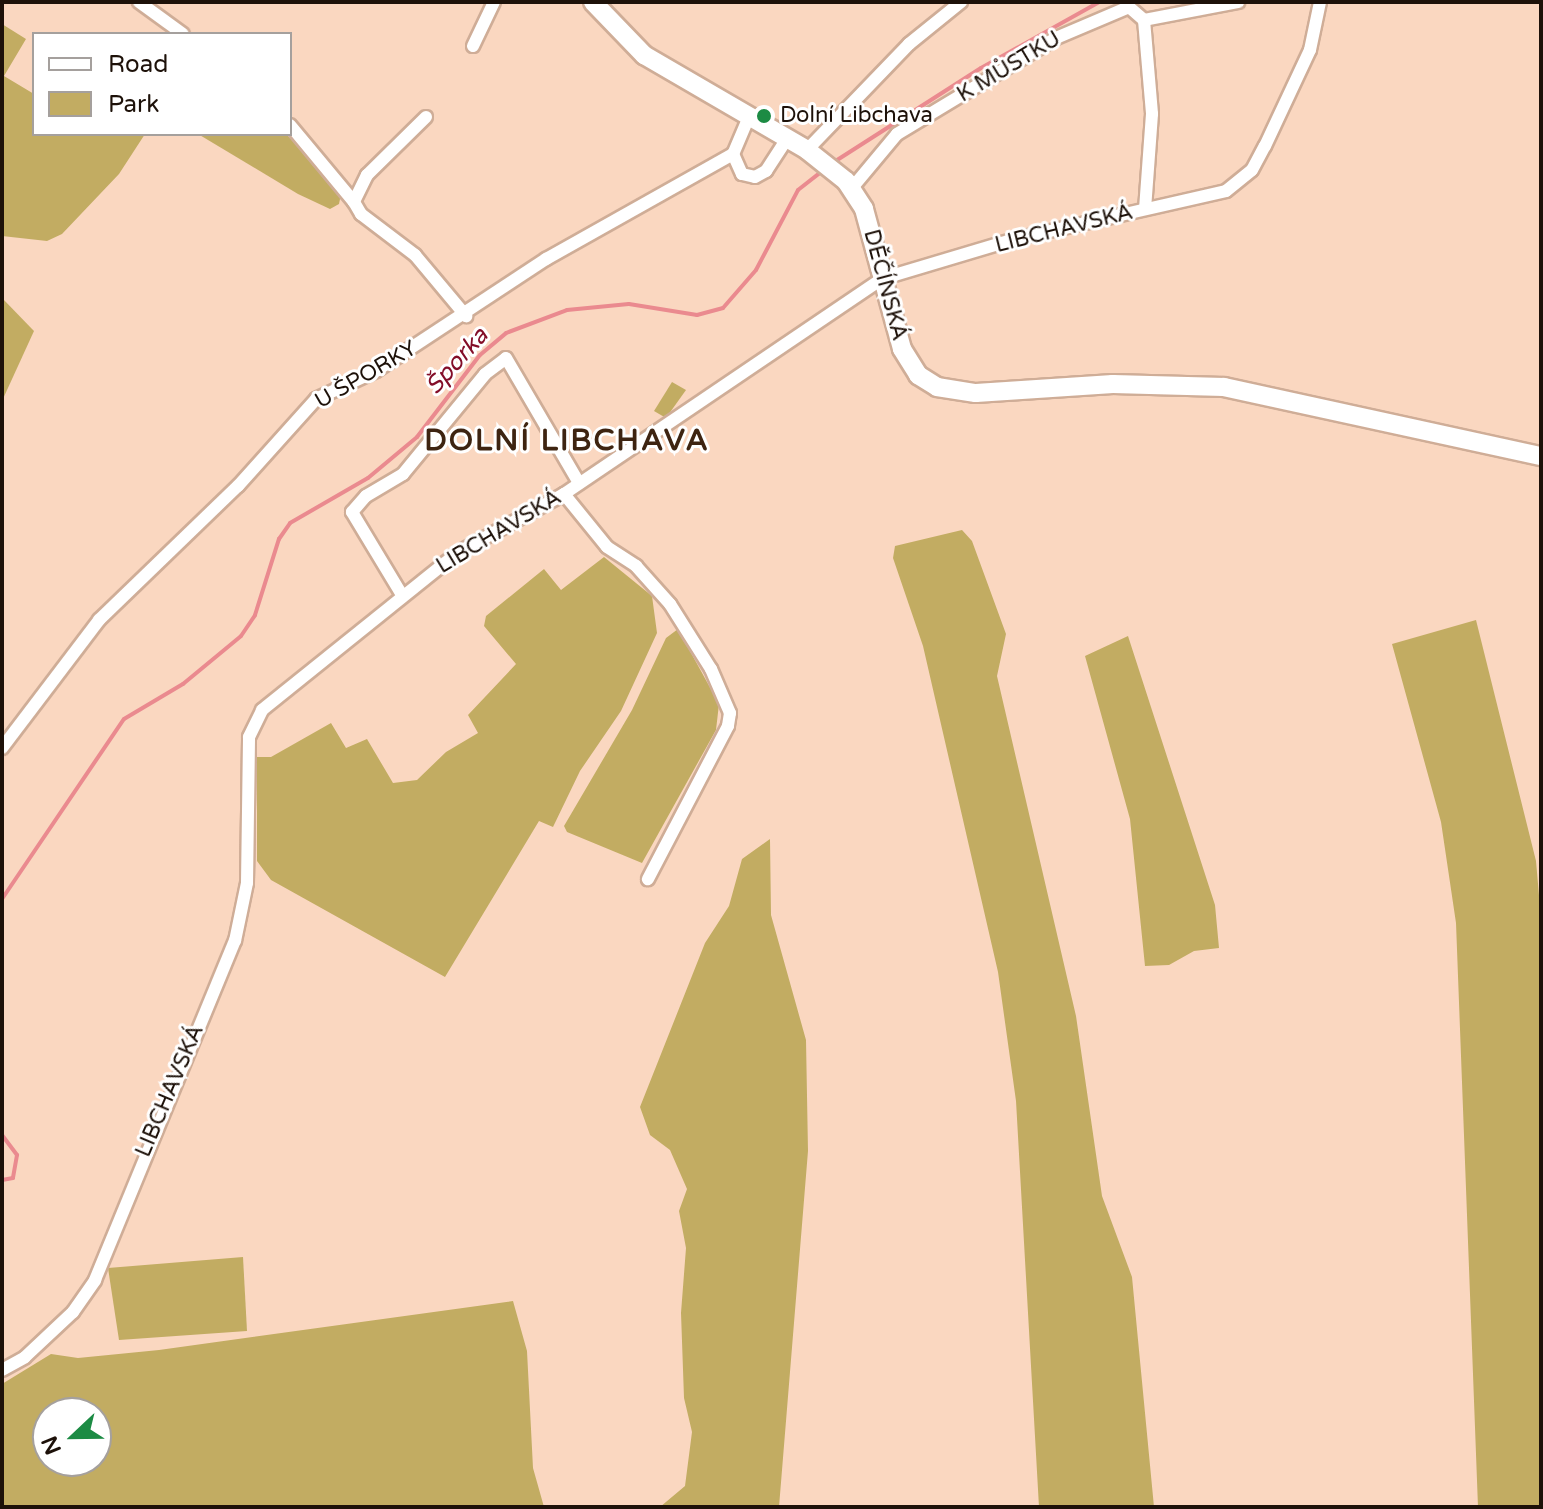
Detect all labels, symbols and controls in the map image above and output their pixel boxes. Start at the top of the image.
street label: K MŮSTKU [953,26,1065,108]
legend [32,32,292,136]
text: Road [108,50,168,79]
text: Park [108,90,159,119]
place label: Dolní Libchava [780,103,933,129]
marker: Dolní Libchava [755,107,773,125]
street label: LIBCHAVSKÁ [992,199,1136,259]
street label: DĚČÍNSKÁ [858,227,912,343]
water label: Šporka [420,322,494,400]
street label: U ŠPORKY [310,335,422,415]
district label: DOLNÍ LIBCHAVA [424,423,710,459]
street label: LIBCHAVSKÁ [432,484,566,580]
street label: LIBCHAVSKÁ [130,1021,210,1161]
north arrow [32,1397,112,1477]
text: N [36,1432,67,1458]

